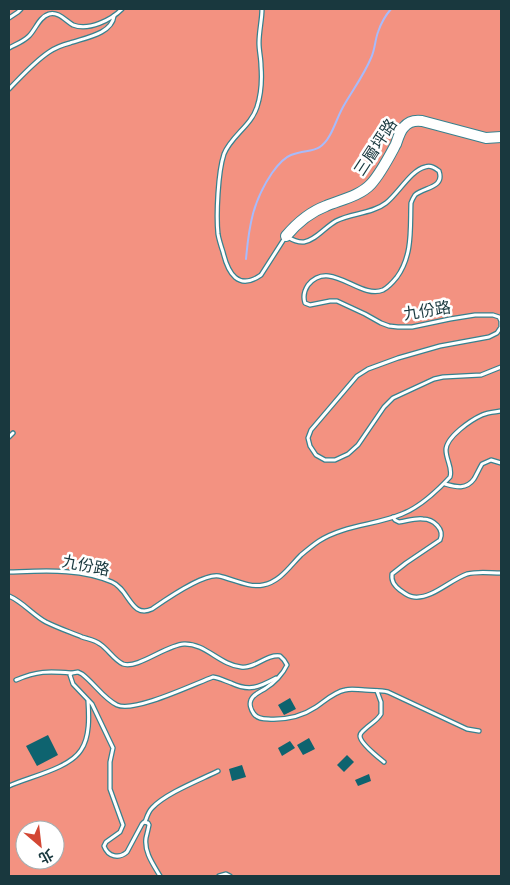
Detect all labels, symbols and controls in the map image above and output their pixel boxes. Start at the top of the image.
street label: 三層坪路 [349,115,401,179]
street label: 九份路 [402,296,452,324]
street label: 九份路 [61,551,111,579]
north arrow [15,820,65,870]
text: 北 [36,845,57,868]

